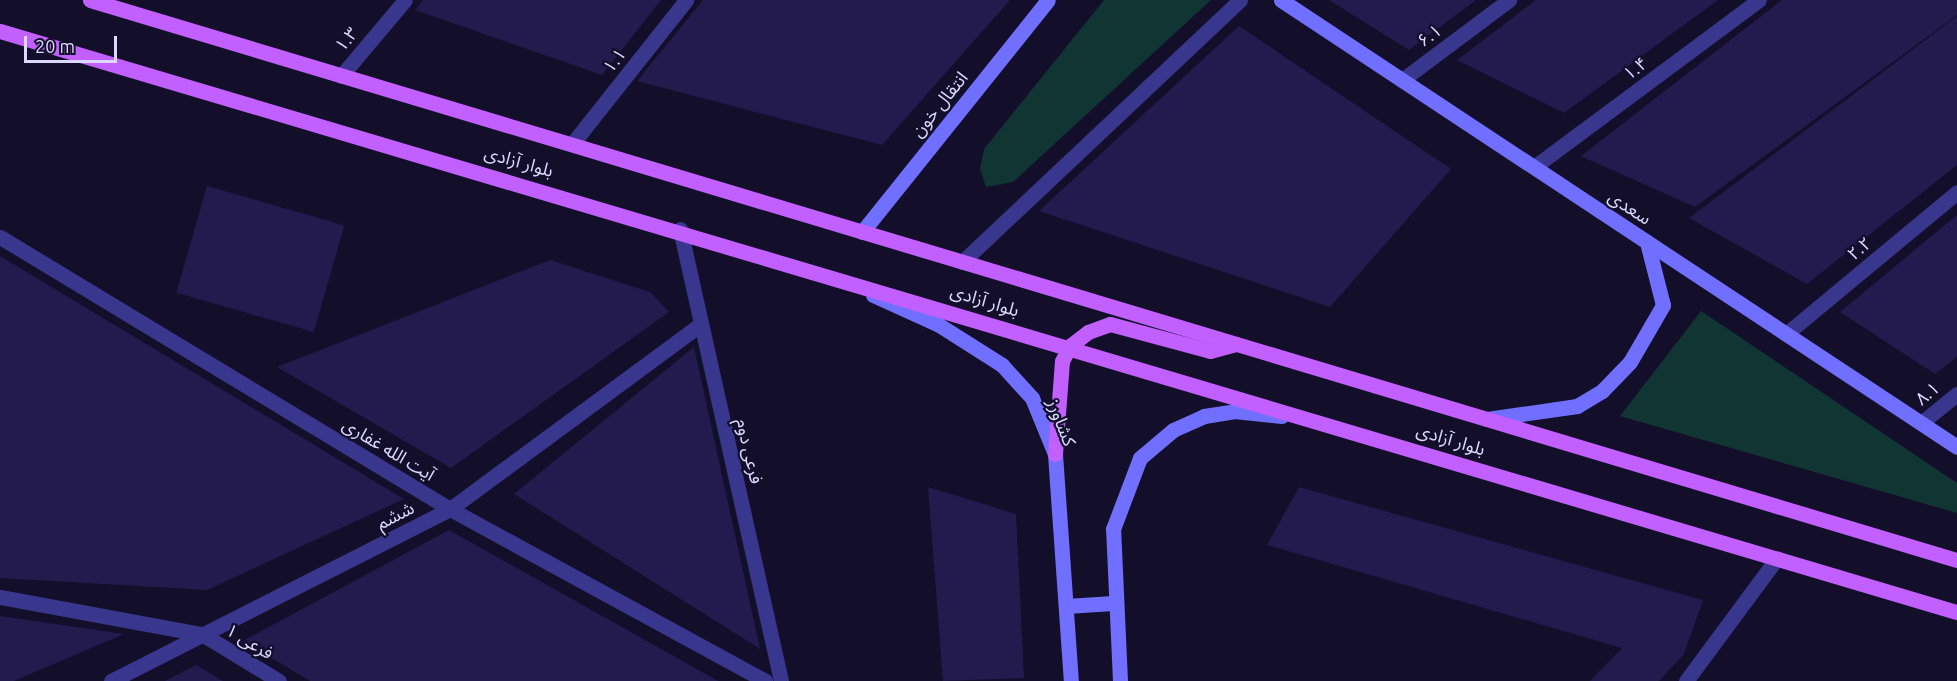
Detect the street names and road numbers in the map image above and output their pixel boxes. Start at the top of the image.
street label: ۶.۱ [1413,19,1445,51]
street label: ۱.۳ [330,22,362,56]
street label: ۱.۱ [598,43,630,77]
street label: ۱.۴ [1619,52,1651,84]
street label: انتقال خون [906,67,972,141]
street label: بلوار آزادی [482,141,556,181]
street label: سعدی [1605,185,1655,229]
street label: ۲.۲ [1842,232,1876,264]
street label: بلوار آزادی [948,279,1022,321]
street label: ۸.۱ [1910,377,1944,409]
street label: کشاورز [1043,395,1081,449]
street label: آیت الله غفاری [339,413,439,485]
street label: فرعی دوم [732,416,768,486]
street label: بلوار آزادی [1414,418,1488,460]
street label: ششم [372,496,418,534]
street label: فرعی ۱ [222,618,278,664]

